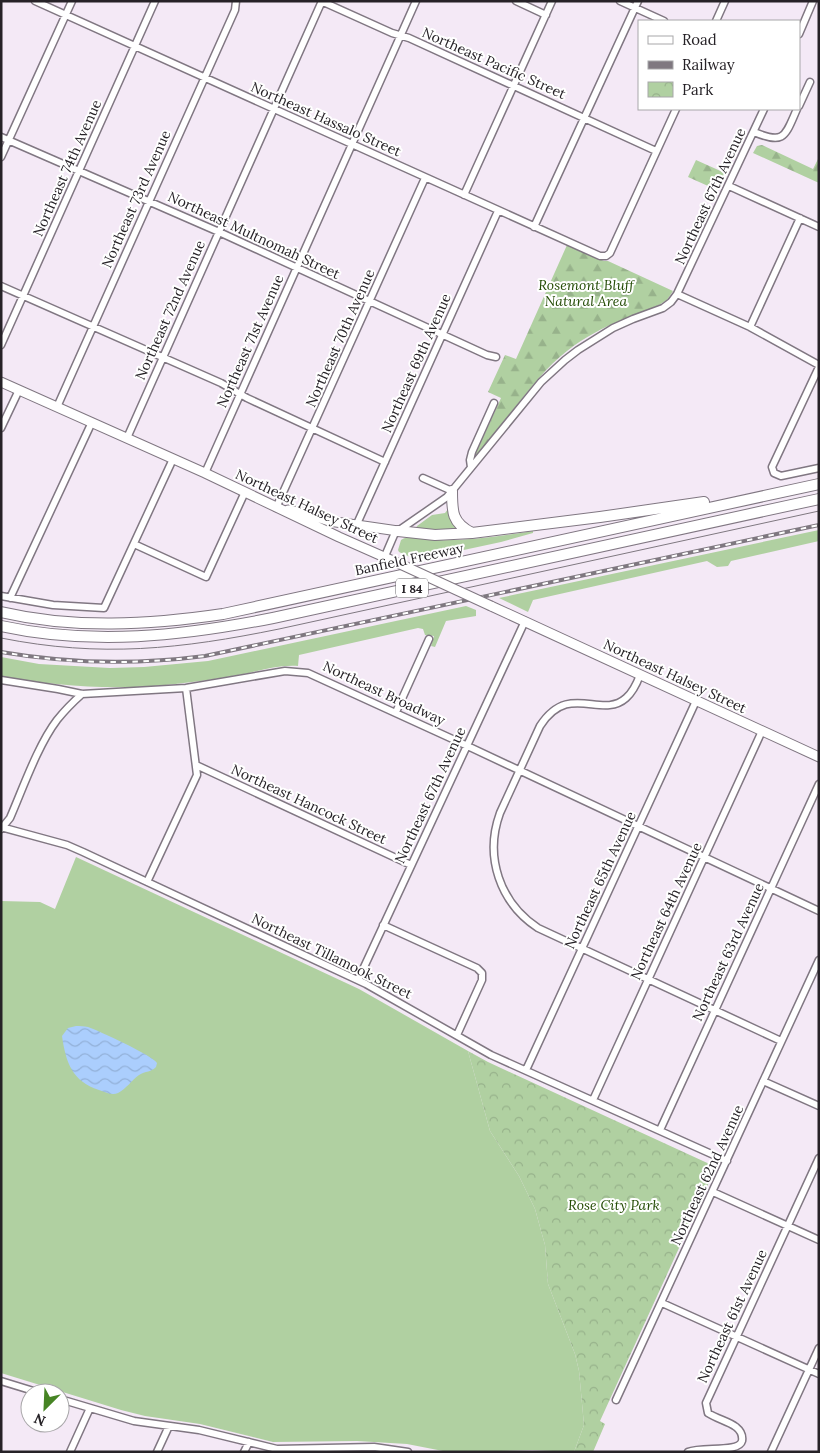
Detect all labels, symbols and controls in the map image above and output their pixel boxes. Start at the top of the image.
legend [638,20,800,110]
street label: Northeast Pacific Street [419,23,569,103]
text: Road [682,30,717,49]
text: Railway [682,55,735,74]
street label: Northeast Hassalo Street [248,78,404,161]
text: Park [682,80,713,99]
street label: Northeast 74th Avenue [29,96,105,239]
street label: Northeast 67th Avenue [670,125,750,267]
street label: Northeast 73rd Avenue [98,127,175,271]
street label: Northeast Multnomah Street [165,187,343,283]
street label: Northeast 72nd Avenue [131,237,209,383]
street label: Northeast 70th Avenue [301,266,379,410]
street label: Northeast 71st Avenue [213,271,288,410]
park label: Rosemont Bluff Natural Area [538,276,635,310]
street label: Northeast 69th Avenue [377,290,455,435]
street label: Northeast Halsey Street [233,465,382,547]
street label: Banfield Freeway [353,539,466,579]
road number: I 84 [396,578,428,598]
street label: Northeast Halsey Street [601,635,750,717]
street label: Northeast Broadway [320,657,449,729]
street label: Northeast 67th Avenue [390,724,470,866]
street label: Northeast Hancock Street [228,760,390,848]
street label: Northeast 65th Avenue [560,808,640,952]
street label: Northeast 64th Avenue [626,839,706,983]
street label: Northeast 63rd Avenue [688,880,768,1024]
street label: Northeast Tillamook Street [249,909,416,1003]
street label: Northeast 62nd Avenue [667,1102,748,1248]
park label: Rose City Park [568,1196,660,1214]
street label: Northeast 61st Avenue [693,1246,771,1386]
north arrow [20,1383,70,1433]
text: N [31,1409,48,1430]

